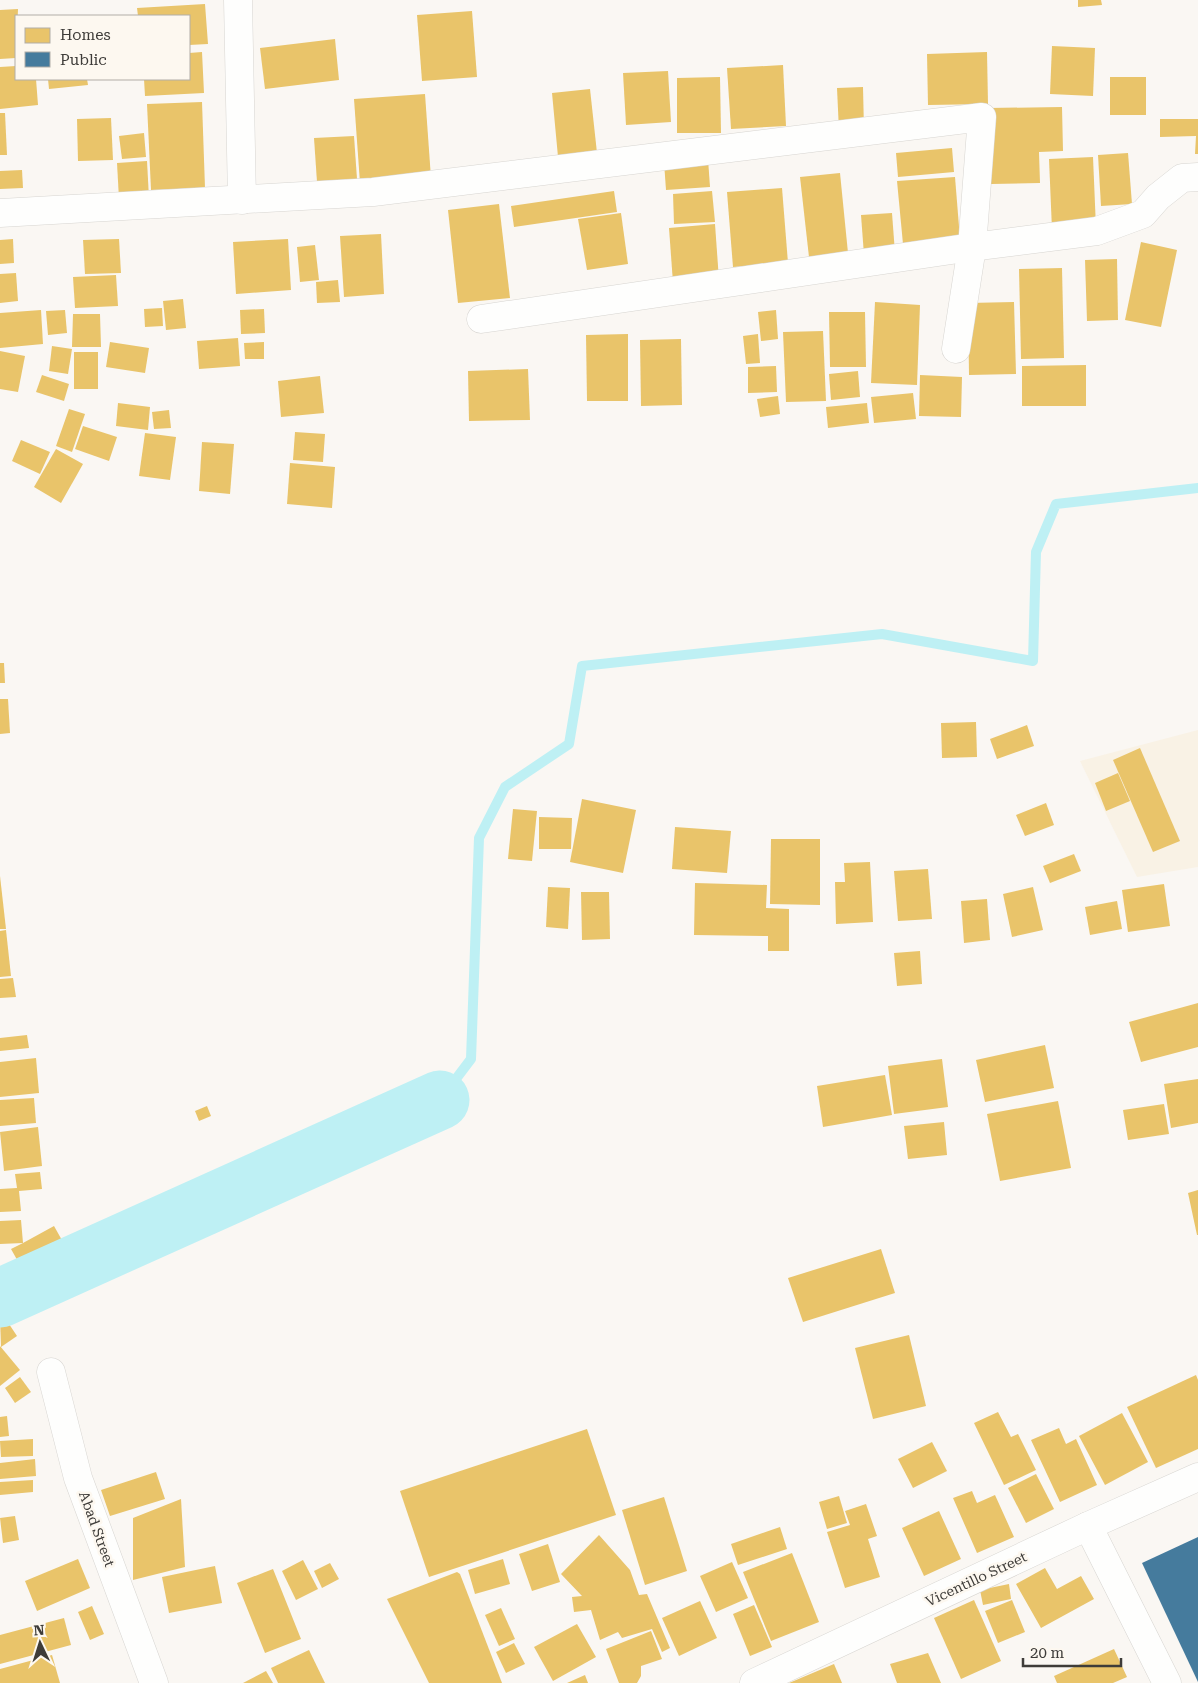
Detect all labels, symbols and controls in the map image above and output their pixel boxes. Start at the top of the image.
legend [15,15,190,80]
text: Homes [60,26,111,44]
text: Public [60,51,107,69]
street label: Abad Street [76,1489,118,1569]
street label: Vicentillo Street [923,1549,1029,1609]
north arrow [15,1618,65,1668]
text: N [33,1622,45,1638]
scale bar [1023,1636,1120,1668]
text: 20 m [1030,1644,1065,1662]

